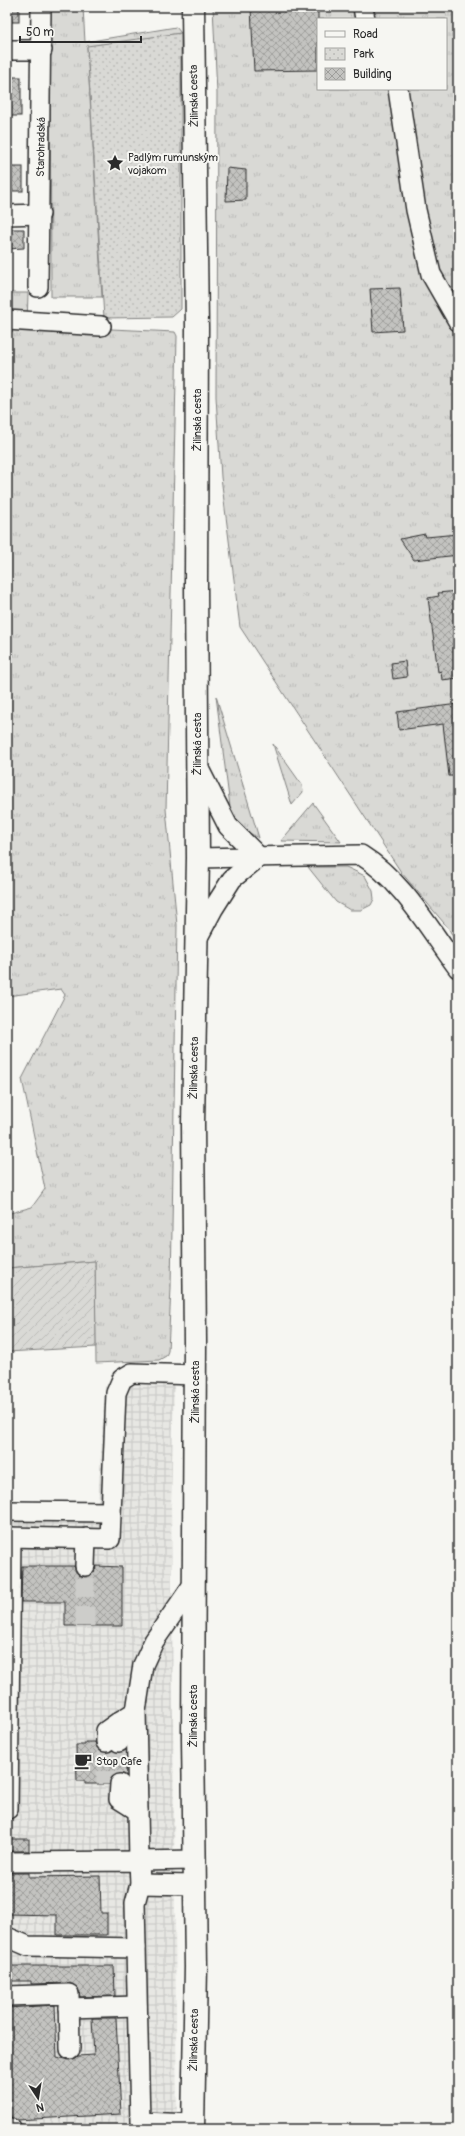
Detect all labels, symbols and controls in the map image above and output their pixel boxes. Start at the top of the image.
scale bar [20,18,141,44]
legend [317,18,447,90]
text: 50 m [26,25,54,40]
text: Road [353,27,378,42]
text: Park [353,47,374,62]
street label: Žilinská cesta [187,65,201,127]
text: Building [353,67,392,82]
street label: Starohradská [34,117,48,177]
place label: Padlým rumunským vojakom [127,151,218,177]
place icon: Padlým rumunským vojakom [105,153,125,173]
street label: Žilinská cesta [191,389,204,451]
street label: Žilinská cesta [191,713,204,775]
street label: Žilinská cesta [187,1037,201,1099]
street label: Žilinská cesta [189,1361,202,1423]
street label: Žilinská cesta [187,1685,200,1747]
cafe icon: Stop Cafe [73,1751,93,1771]
place label: Stop Cafe [96,1755,142,1768]
street label: Žilinská cesta [187,2009,201,2071]
north arrow [18,2078,58,2118]
text: N [34,2100,45,2115]

